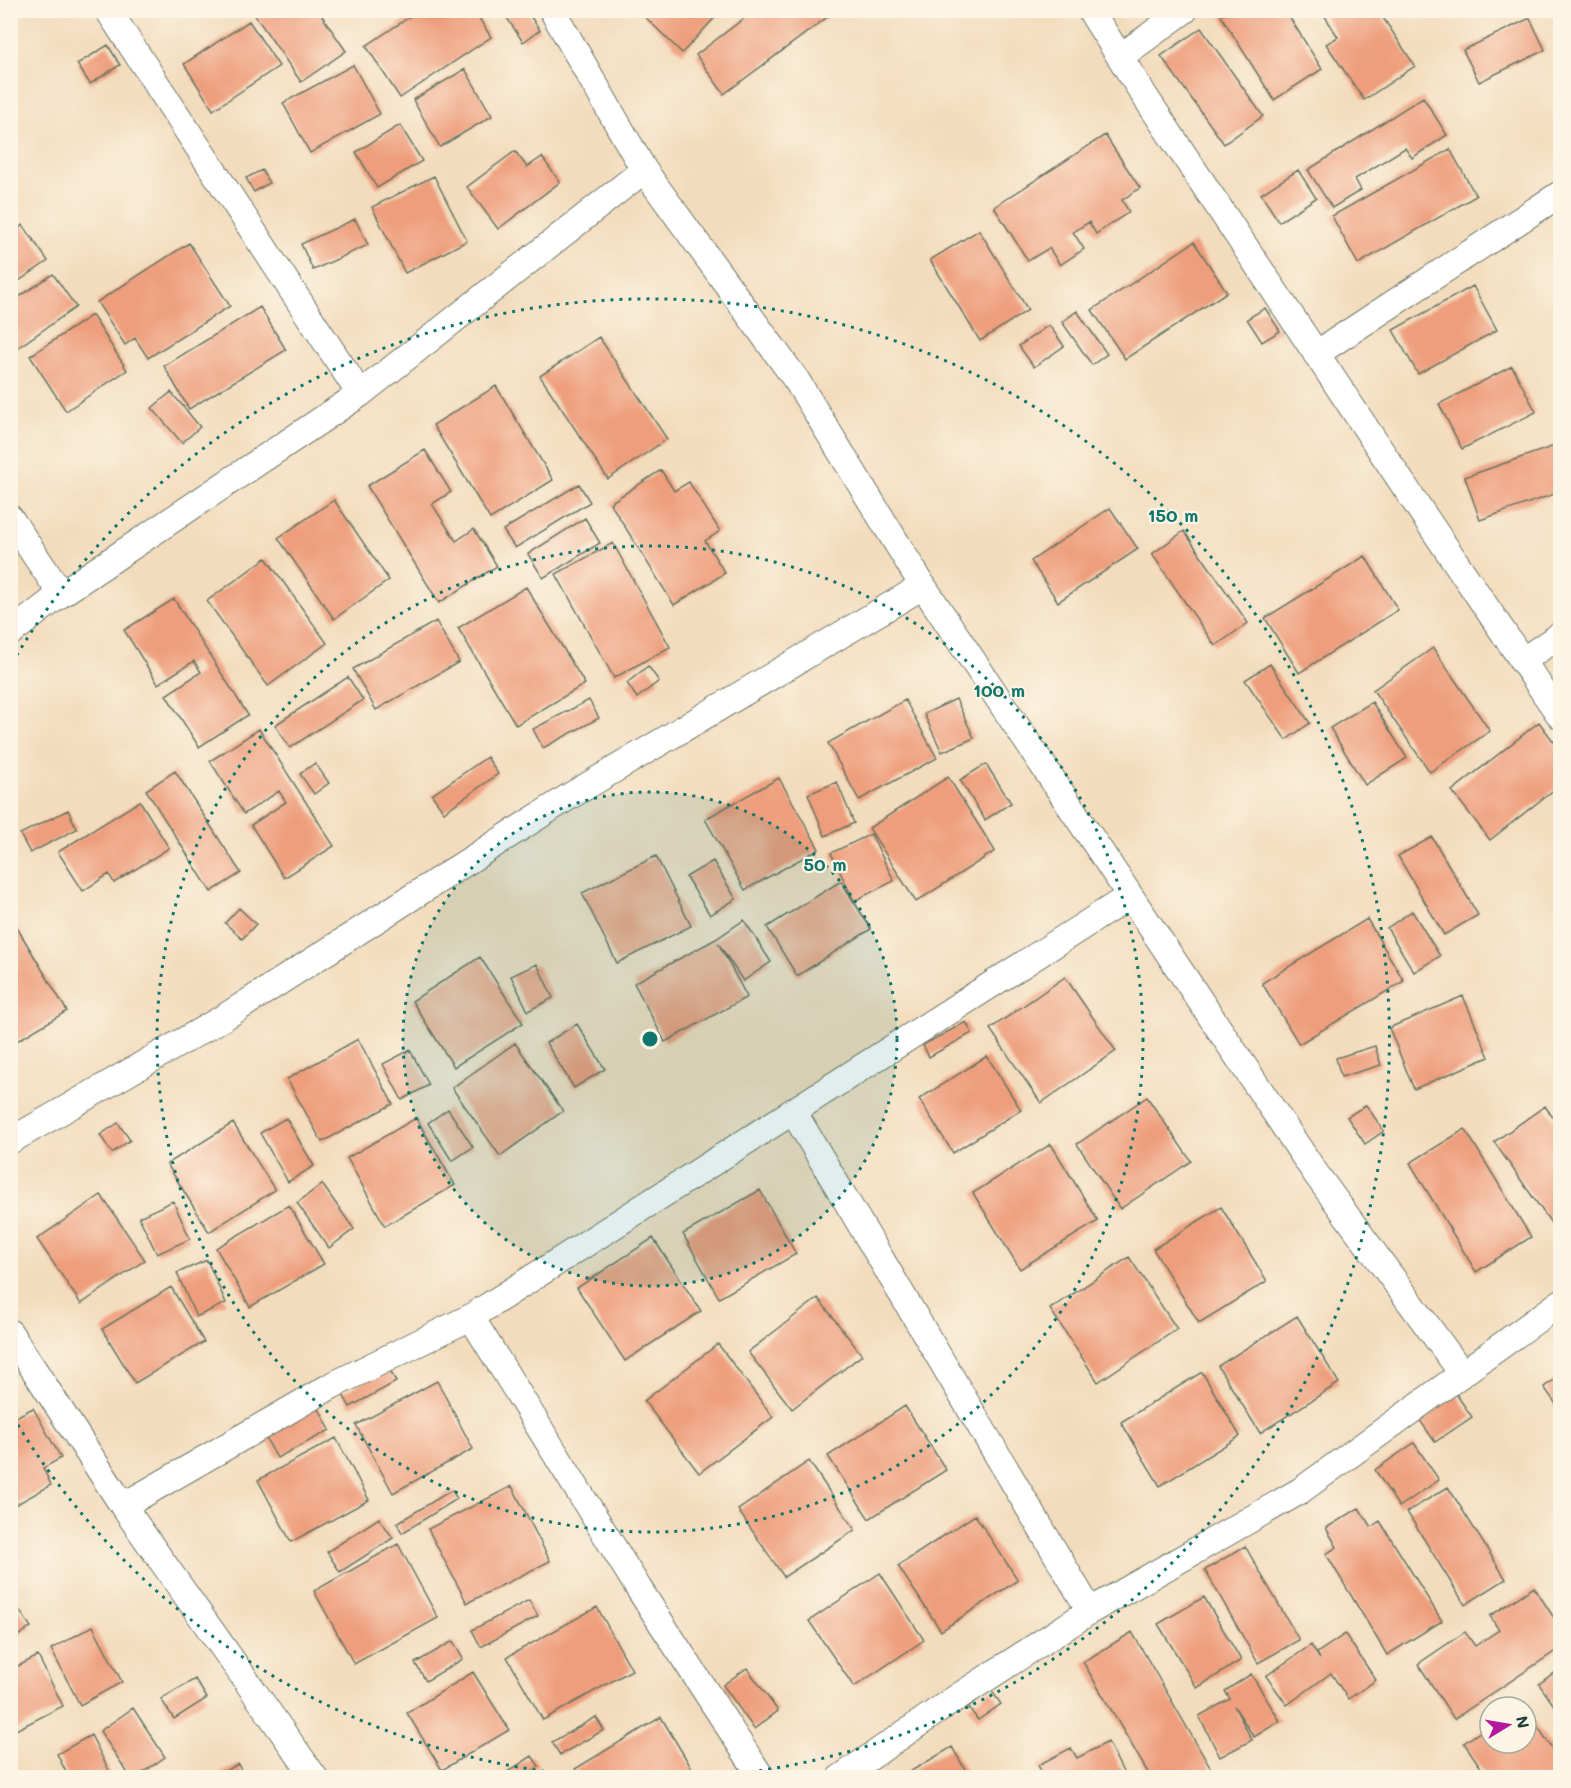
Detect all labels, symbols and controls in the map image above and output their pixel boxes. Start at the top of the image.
text: 150 m [1148,503,1198,527]
text: 100 m [973,678,1025,702]
text: 50 m [804,852,846,876]
centre of rings [640,1029,660,1049]
north arrow [1478,1695,1538,1755]
text: N [1512,1714,1535,1730]

